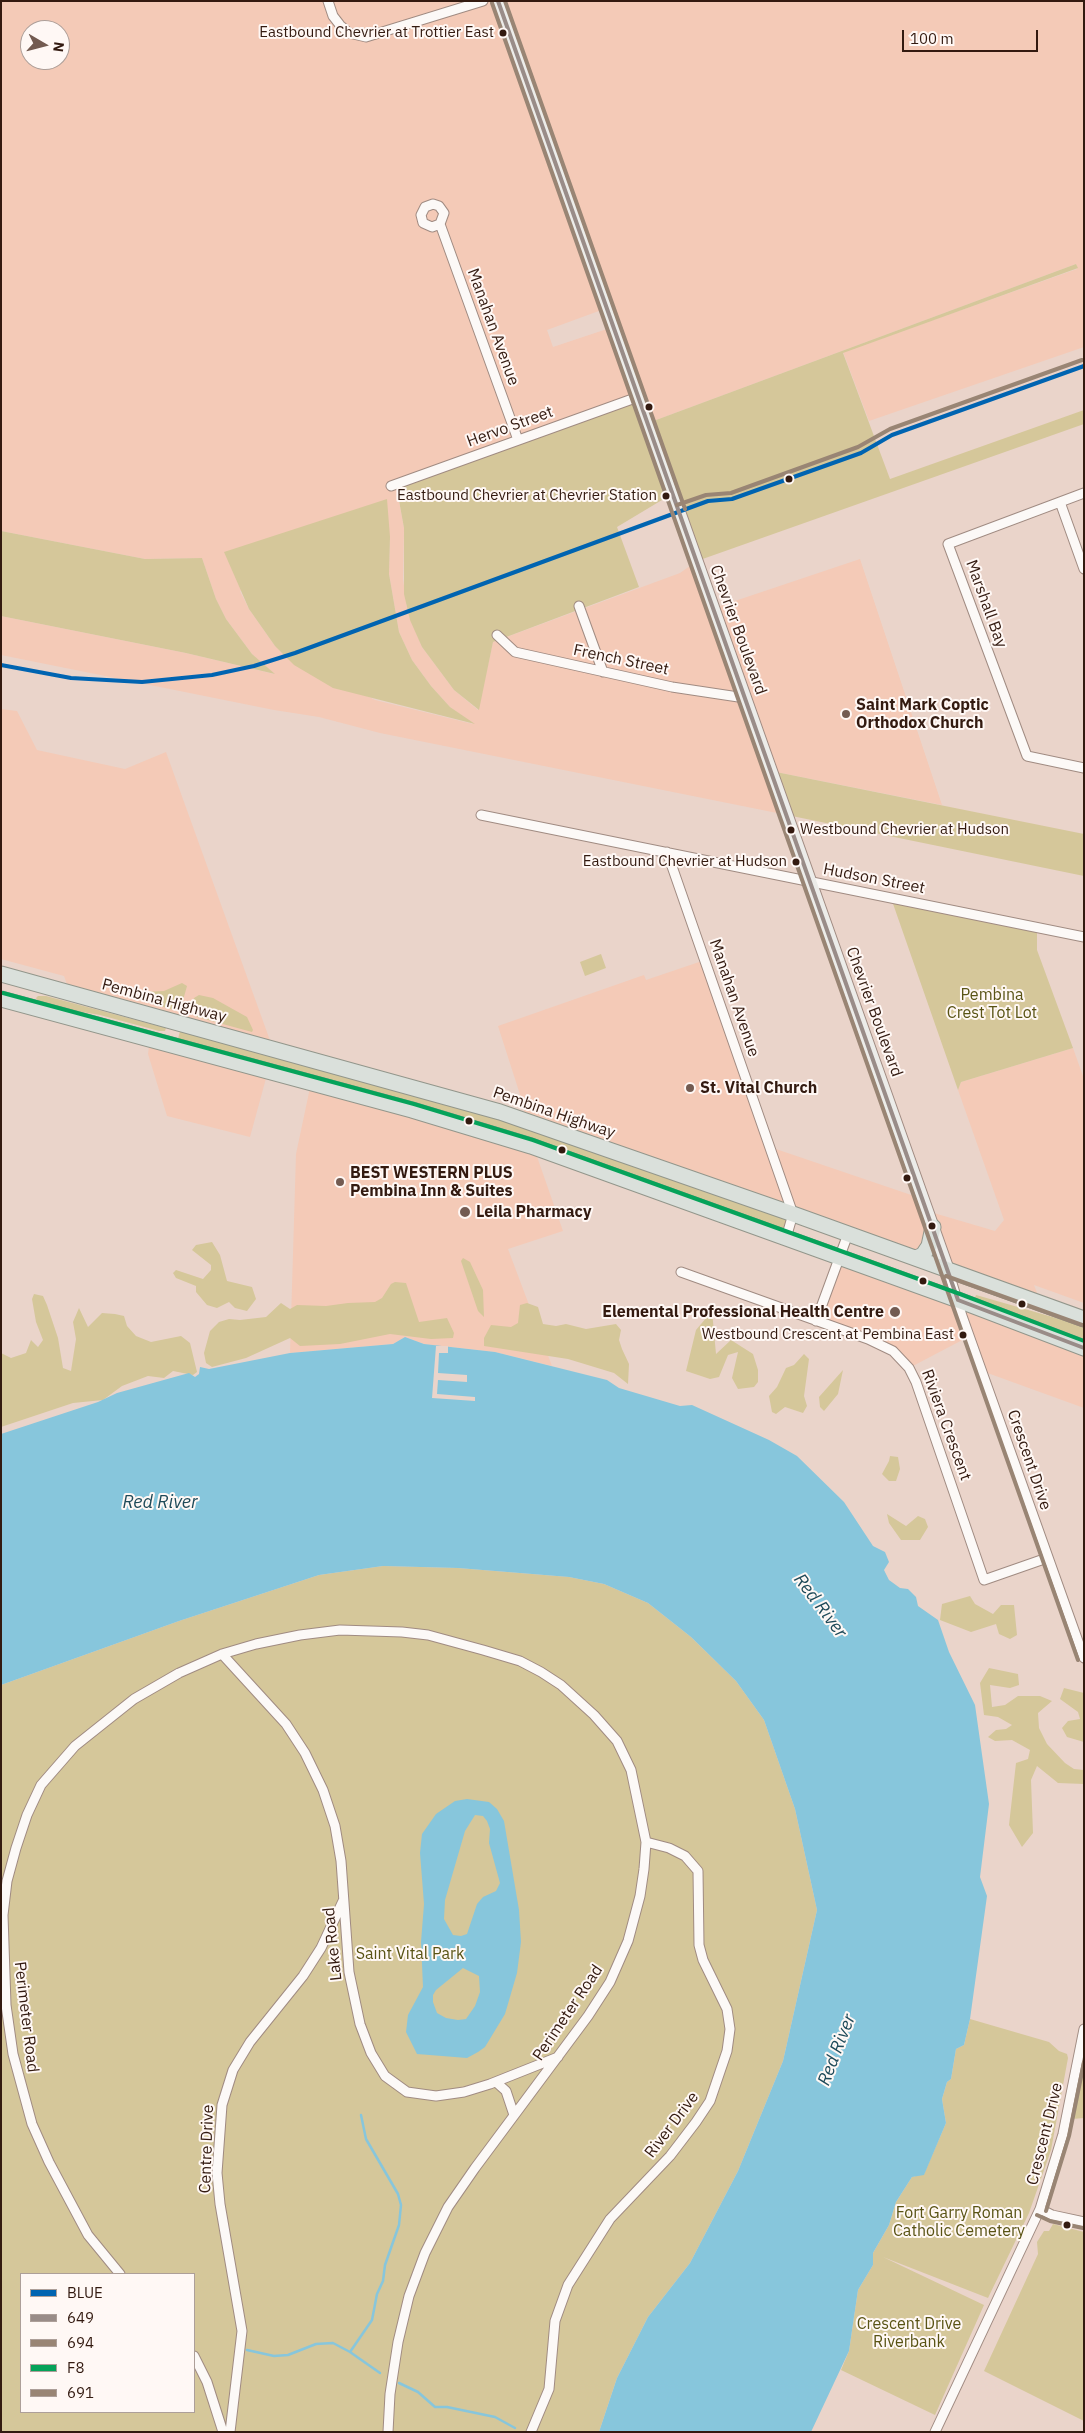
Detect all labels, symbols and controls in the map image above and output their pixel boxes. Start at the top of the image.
north arrow [20,20,70,70]
scale bar [905,20,1041,52]
place label: Eastbound Chevrier at Trottier East [259,24,494,42]
marker: Eastbound Chevrier at Trottier East [498,28,508,38]
text: 100 m [910,29,954,48]
text: N [49,41,68,53]
street label: Manahan Avenue [463,266,523,388]
unlabelled marker [644,402,654,412]
street label: Hervo Street [464,403,556,451]
unlabelled marker [784,474,794,484]
place label: Eastbound Chevrier at Chevrier Station [397,487,657,505]
marker: Eastbound Chevrier at Chevrier Station [661,491,671,501]
street label: Marshall Bay [961,557,1011,651]
street label: Chevrier Boulevard [706,562,770,698]
street label: French Street [572,641,670,679]
place label: Saint Mark Coptic Orthodox Church [856,695,989,733]
marker: Saint Mark Coptic Orthodox Church [840,708,852,720]
place label: Westbound Chevrier at Hudson [800,821,1009,839]
marker: Westbound Chevrier at Hudson [786,825,796,835]
place label: Eastbound Chevrier at Hudson [583,853,787,871]
marker: Eastbound Chevrier at Hudson [791,857,801,867]
street label: Hudson Street [822,860,926,898]
street label: Manahan Avenue [705,937,763,1059]
street label: Chevrier Boulevard [842,944,906,1080]
street label: Pembina Highway [100,975,228,1027]
park label: Pembina Crest Tot Lot [947,985,1037,1023]
place label: St. Vital Church [700,1078,817,1098]
marker: St. Vital Church [684,1082,696,1094]
street label: Pembina Highway [490,1083,618,1143]
unlabelled marker [464,1116,474,1126]
unlabelled marker [557,1145,567,1155]
place label: BEST WESTERN PLUS Pembina Inn & Suites [350,1163,513,1201]
unlabelled marker [902,1173,912,1183]
marker: BEST WESTERN PLUS Pembina Inn & Suites [334,1176,346,1188]
place label: Leila Pharmacy [476,1202,591,1222]
marker: Leila Pharmacy [458,1205,472,1219]
unlabelled marker [927,1221,937,1231]
unlabelled marker [918,1276,928,1286]
unlabelled marker [1017,1299,1027,1309]
place label: Elemental Professional Health Centre [602,1302,884,1322]
marker: Elemental Professional Health Centre [888,1305,902,1319]
place label: Westbound Crescent at Pembina East [702,1326,954,1344]
marker: Westbound Crescent at Pembina East [958,1330,968,1340]
street label: Riviera Crescent [917,1367,975,1483]
street label: Crescent Drive [1003,1407,1055,1513]
water label: Red River [123,1492,197,1514]
water label: Red River [789,1570,851,1642]
street label: Lake Road [320,1906,346,1982]
park label: Saint Vital Park [356,1944,464,1964]
street label: Perimeter Road [10,1960,42,2074]
street label: Perimeter Road [529,1961,607,2065]
water label: Red River [813,2011,861,2089]
street label: Crescent Drive [1023,2081,1067,2187]
street label: River Drive [641,2088,703,2162]
street label: Centre Drive [196,2104,218,2194]
park label: Fort Garry Roman Catholic Cemetery [893,2203,1025,2241]
unlabelled marker [1062,2220,1072,2230]
legend [20,2273,195,2413]
text: BLUE [67,2283,103,2302]
text: 649 [67,2308,94,2327]
park label: Crescent Drive Riverbank [857,2314,961,2352]
text: 694 [67,2333,94,2352]
text: F8 [67,2358,84,2377]
text: 691 [67,2383,94,2402]

